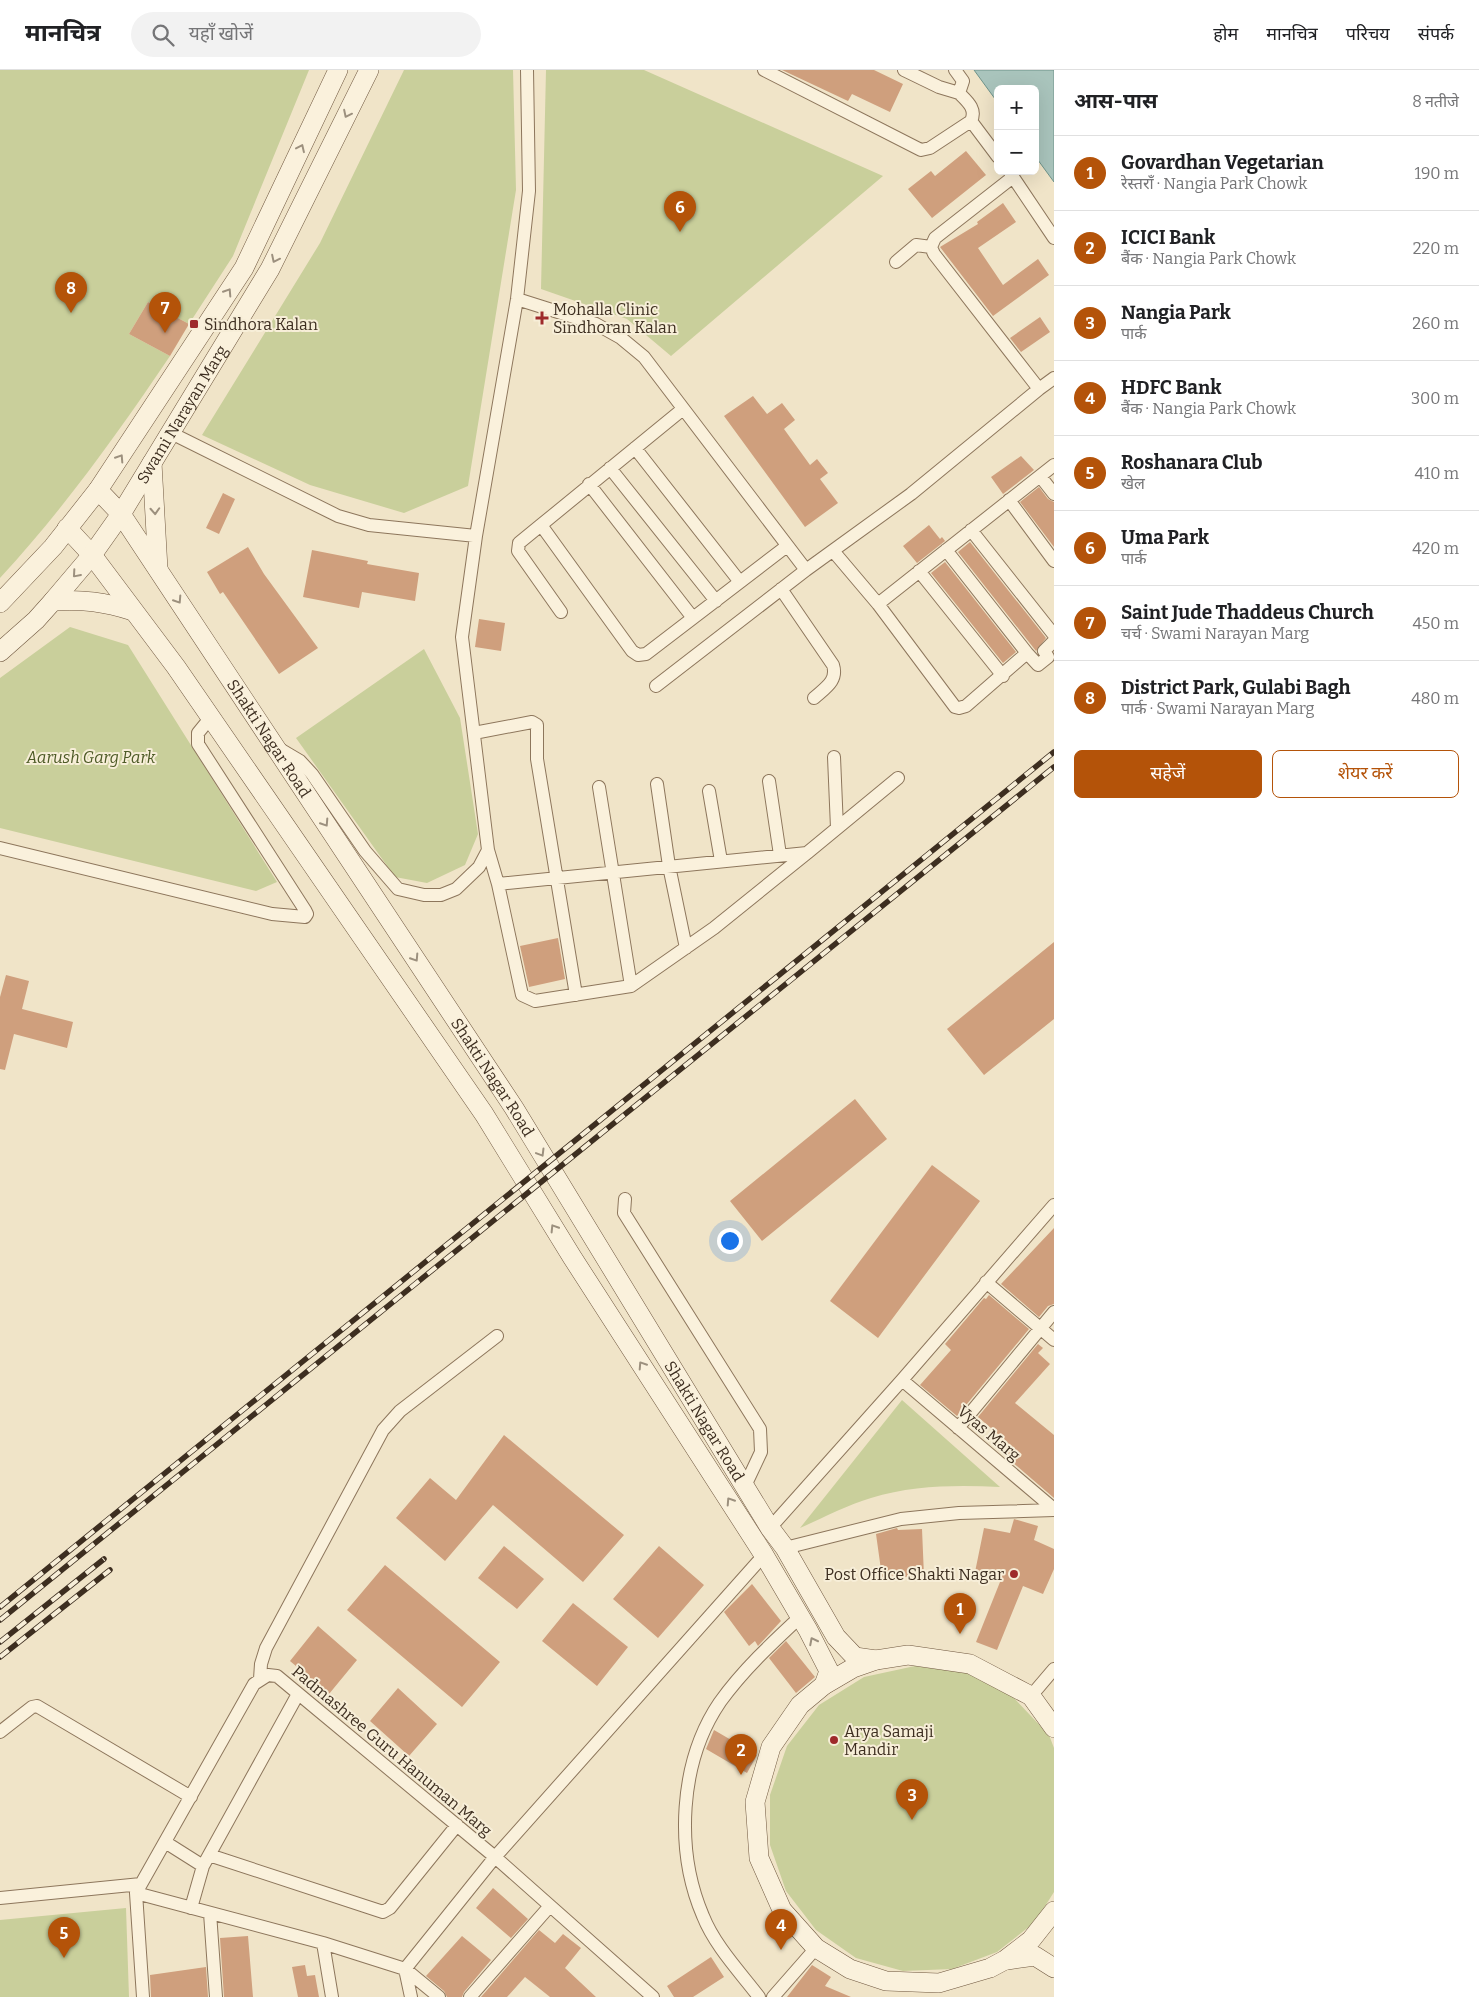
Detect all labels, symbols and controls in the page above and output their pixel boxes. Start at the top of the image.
search box [131,12,481,57]
text: मानचित्र [25,19,101,47]
icon: search [149,21,177,49]
text: यहाँ खोजें [189,22,253,45]
text: होम [1213,23,1238,45]
text: मानचित्र [1266,23,1318,45]
text: परिचय [1346,23,1390,45]
text: संपर्क [1418,23,1454,45]
map controls [994,85,1039,175]
button: + [994,85,1039,130]
text: आस-पास [1074,88,1158,114]
text: 8 नतीजे [1412,92,1459,111]
one-way arrow [343,108,353,117]
button: − [994,130,1039,175]
one-way arrow [295,144,305,153]
text: Govardhan Vegetarian [1121,151,1324,174]
text: 1 [1087,164,1093,183]
text: 190 m [1414,164,1459,183]
text: रेस्तराँ · Nangia Park Chowk [1121,174,1307,193]
pin: 6 [664,191,696,232]
text: ICICI Bank [1121,226,1215,249]
text: 2 [1085,239,1095,258]
text: 220 m [1413,239,1459,258]
text: बैंक · Nangia Park Chowk [1121,249,1296,268]
one-way arrow [271,254,281,263]
pin: 8 [55,272,87,313]
one-way arrow [222,289,231,298]
pin: 7 [149,292,181,333]
place label: Mohalla Clinic Sindhoran Kalan [553,300,677,337]
text: Nangia Park [1121,301,1231,324]
marker: Mohalla Clinic Sindhoran Kalan [535,311,549,325]
text: 3 [1085,314,1095,333]
text: 260 m [1412,314,1459,333]
place label: Sindhora Kalan [204,315,318,334]
marker: Sindhora Kalan [188,318,200,330]
text: पार्क [1121,324,1147,343]
street label: Swami Narayan Marg [132,342,231,487]
text: HDFC Bank [1121,376,1221,399]
text: 4 [1085,389,1095,408]
text: 300 m [1411,389,1459,408]
text: बैंक · Nangia Park Chowk [1121,399,1296,418]
text: Roshanara Club [1121,451,1262,474]
one-way arrow [114,454,123,463]
text: 5 [1086,464,1094,483]
text: 410 m [1414,464,1459,483]
text: खेल [1121,474,1145,493]
one-way arrow [149,508,160,516]
text: Uma Park [1121,526,1209,549]
text: 6 [1085,539,1095,558]
text: 420 m [1412,539,1459,558]
text: पार्क [1121,549,1147,568]
one-way arrow [73,568,82,577]
one-way arrow [172,594,181,603]
text: Saint Jude Thaddeus Church [1121,601,1374,624]
text: 7 [1086,614,1094,633]
text: 450 m [1412,614,1459,633]
text: चर्च · Swami Narayan Marg [1121,624,1309,643]
street label: Shakti Nagar Road [223,676,315,801]
text: District Park, Gulabi Bagh [1121,676,1350,699]
text: 8 [1085,689,1095,708]
text: 480 m [1411,689,1459,708]
text: पार्क · Swami Narayan Marg [1121,699,1314,718]
park label: Aarush Garg Park [26,748,156,767]
button: सहेजें [1074,750,1262,798]
button: शेयर करें [1272,750,1459,798]
one-way arrow [319,817,328,827]
one-way arrow [409,953,418,962]
street label: Shakti Nagar Road [447,1014,539,1140]
one-way arrow [535,1148,545,1157]
one-way arrow [551,1224,561,1233]
your location [717,1228,743,1254]
street label: Shakti Nagar Road [661,1357,749,1485]
one-way arrow [638,1361,648,1370]
street label: Vyas Marg [954,1401,1024,1465]
one-way arrow [726,1498,736,1507]
place label: Post Office Shakti Nagar [824,1565,1004,1584]
marker: Post Office Shakti Nagar [1008,1568,1020,1580]
pin: 1 [944,1593,976,1634]
one-way arrow [809,1637,819,1646]
street label: Padmashree Guru Hanuman Marg [288,1662,496,1840]
place label: Arya Samaji Mandir [844,1722,934,1759]
pin: 2 [725,1734,757,1775]
marker: Arya Samaji Mandir [828,1734,840,1746]
pin: 3 [896,1779,928,1820]
pin: 4 [765,1909,797,1950]
pin: 5 [48,1917,80,1958]

